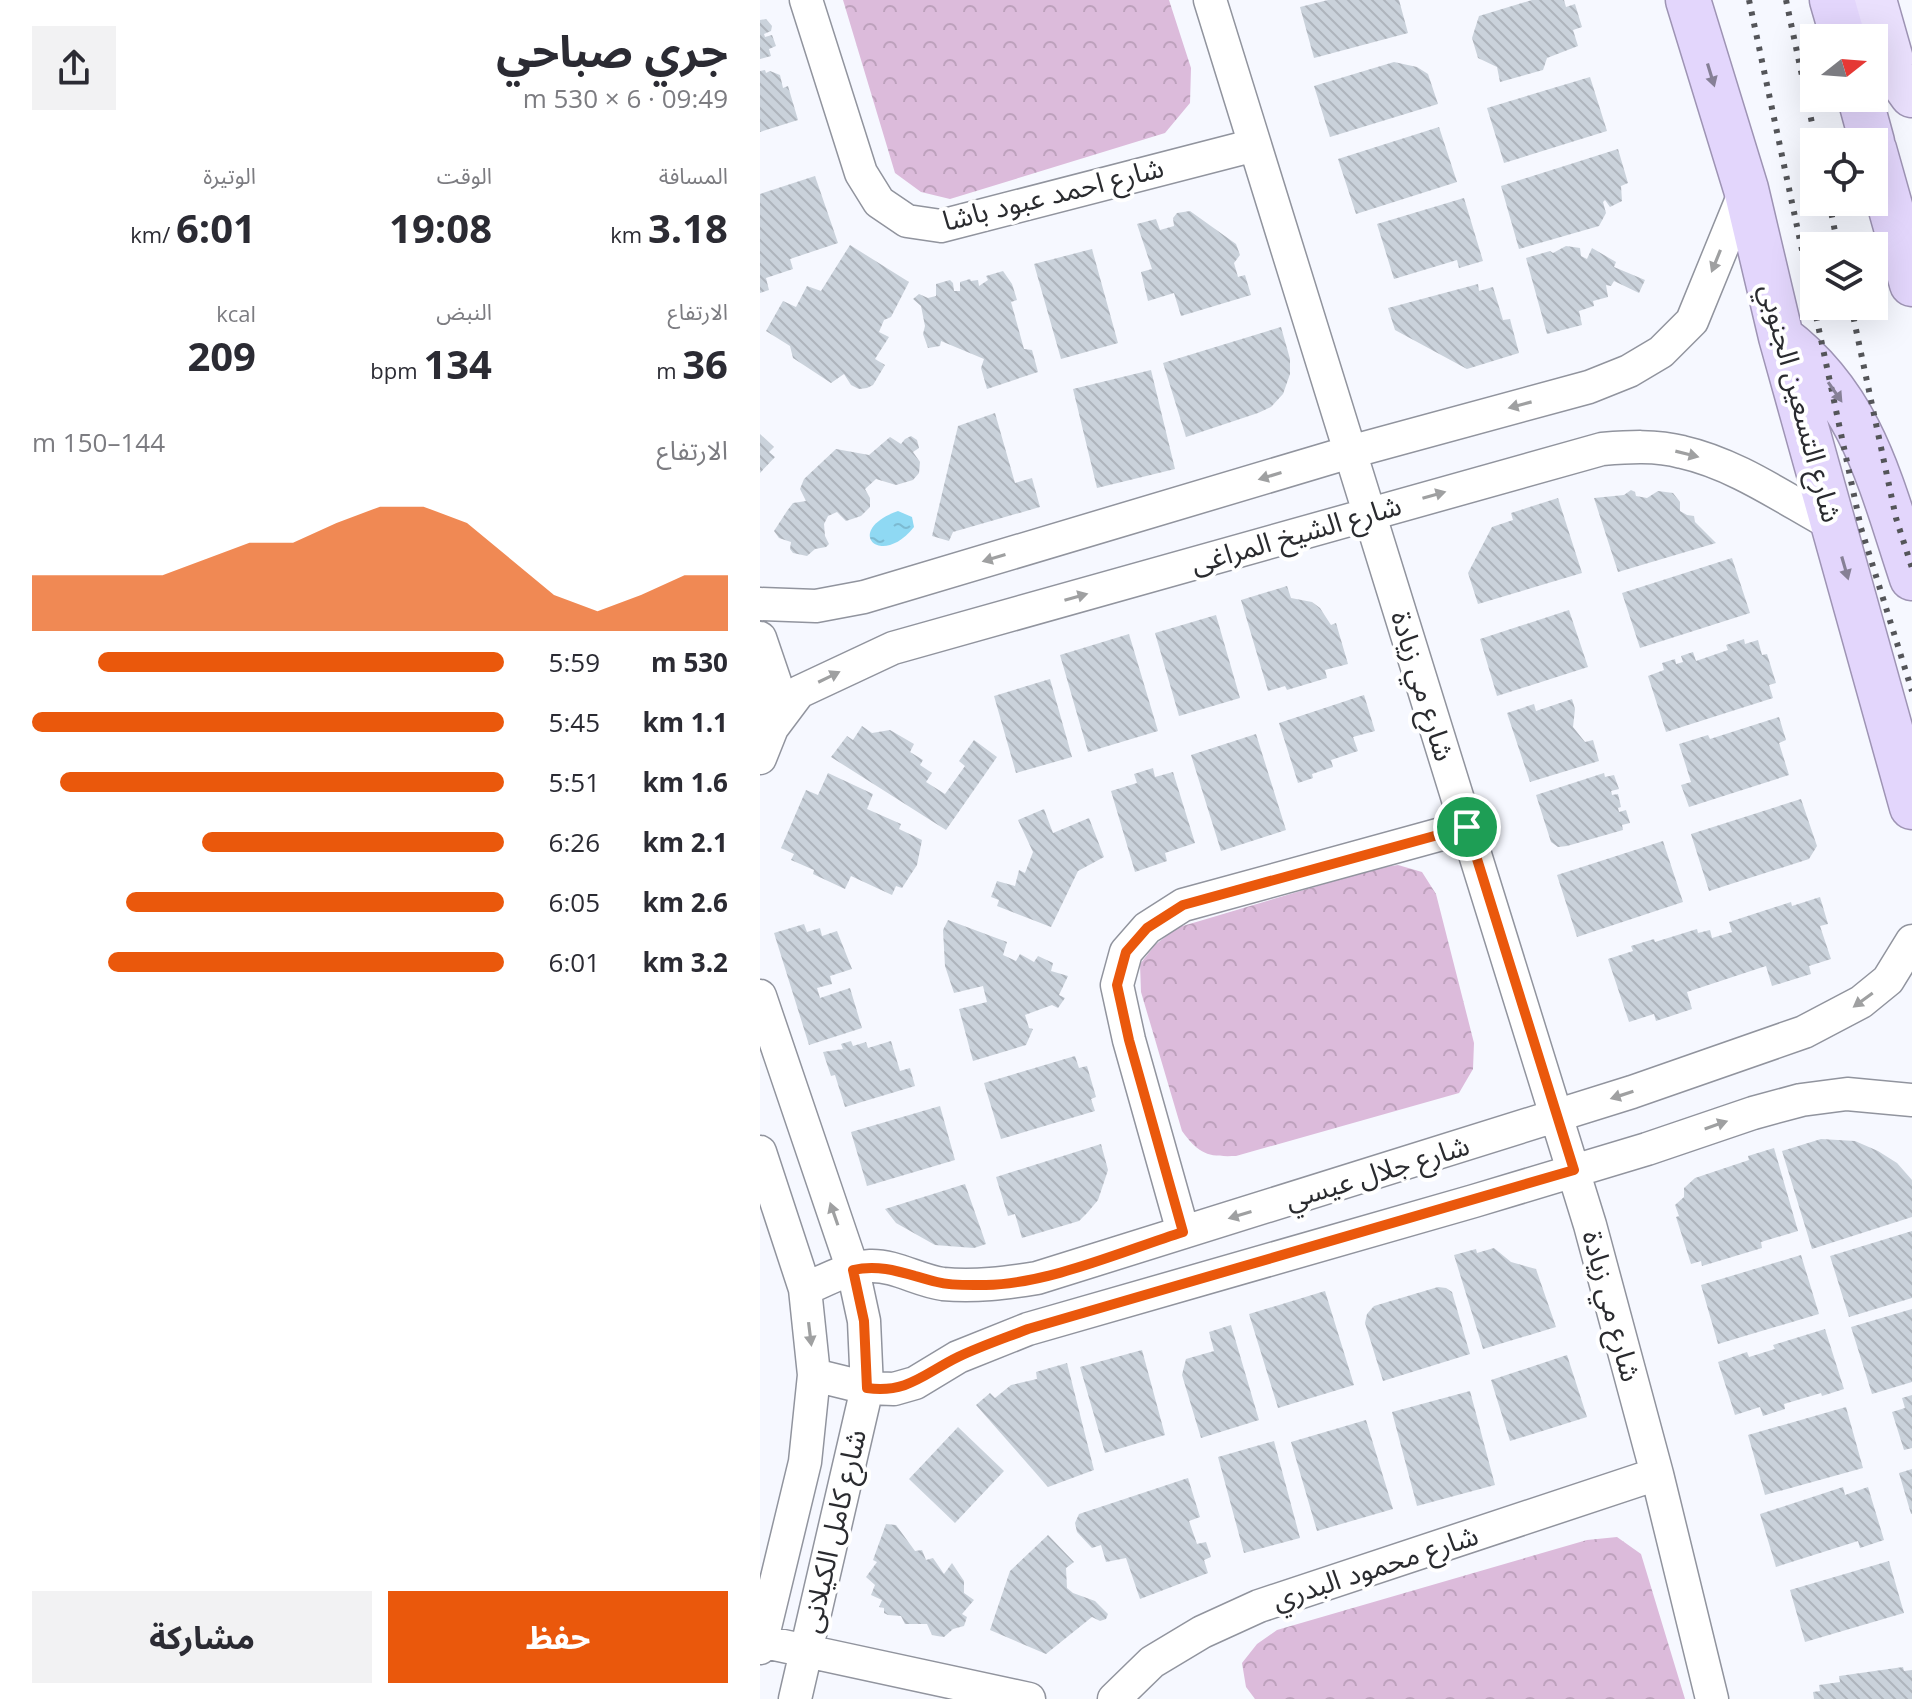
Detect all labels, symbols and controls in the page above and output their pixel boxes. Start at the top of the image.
text: جري صباحي [496,20,728,80]
north arrow [1800,24,1888,112]
map controls [1800,24,1888,320]
button: share [32,26,116,110]
one-way arrow [1705,63,1718,87]
text: 09:49 · 6 × 530 m [523,80,728,116]
button: locate [1800,128,1888,216]
street label: شارع احمد عبود باشا [938,147,1168,242]
text: الوتيرة [203,160,256,190]
text: الوقت [437,160,492,190]
text: المسافة [659,160,728,190]
text: 6:01 [176,200,256,255]
text: 19:08 [389,200,492,255]
text: 3.18 [648,200,728,255]
text: /km [130,219,176,249]
text: km [610,219,648,249]
button: layers [1800,232,1888,320]
one-way arrow [1710,249,1723,273]
street label: شارع التسعين الجنوبي [1748,279,1852,527]
text: النبض [436,296,492,326]
text: الارتفاع [668,296,728,326]
text: kcal [216,298,256,328]
text: 209 [187,328,256,383]
text: 134 [423,336,492,391]
text: 36 [682,336,728,391]
text: bpm [370,355,423,385]
text: m [656,355,682,385]
one-way arrow [1827,381,1842,402]
one-way arrow [1508,400,1533,412]
text: 144–150 m [32,424,165,460]
text: الارتفاع [657,432,728,468]
one-way arrow [1674,448,1699,460]
one-way arrow [1258,470,1282,483]
street label: شارع الشيخ المراغى [1186,485,1406,584]
one-way arrow [1422,488,1446,501]
one-way arrow [982,552,1006,565]
one-way arrow [1840,556,1852,581]
one-way arrow [1063,590,1088,602]
street label: شارع مي زيادة [1380,606,1465,766]
text: 5:59 [549,644,600,680]
text: 530 m [651,644,728,680]
one-way arrow [818,670,841,684]
text: 5:45 [549,704,600,740]
text: 1.1 km [642,704,728,740]
text: 5:51 [549,764,600,800]
text: 1.6 km [642,764,728,800]
pin [1433,793,1501,861]
icon: arrive [1445,805,1489,849]
text: 6:26 [549,824,600,860]
text: 2.1 km [642,824,728,860]
text: 6:05 [549,884,600,920]
text: 2.6 km [642,884,728,920]
text: 6:01 [549,944,600,980]
text: 3.2 km [642,944,728,980]
one-way arrow [1852,991,1873,1007]
one-way arrow [1610,1090,1634,1102]
one-way arrow [1704,1119,1728,1131]
street label: شارع جلال عيسي [1280,1125,1475,1220]
one-way arrow [827,1201,839,1225]
one-way arrow [1228,1209,1252,1221]
street label: شارع مي زيادة [1571,1226,1651,1386]
one-way arrow [803,1322,816,1347]
street label: شارع كامل الكيلانى [790,1425,877,1637]
street label: شارع محمود البدري [1267,1515,1484,1621]
button: مشاركة [32,1591,372,1683]
button: حفظ [388,1591,728,1683]

